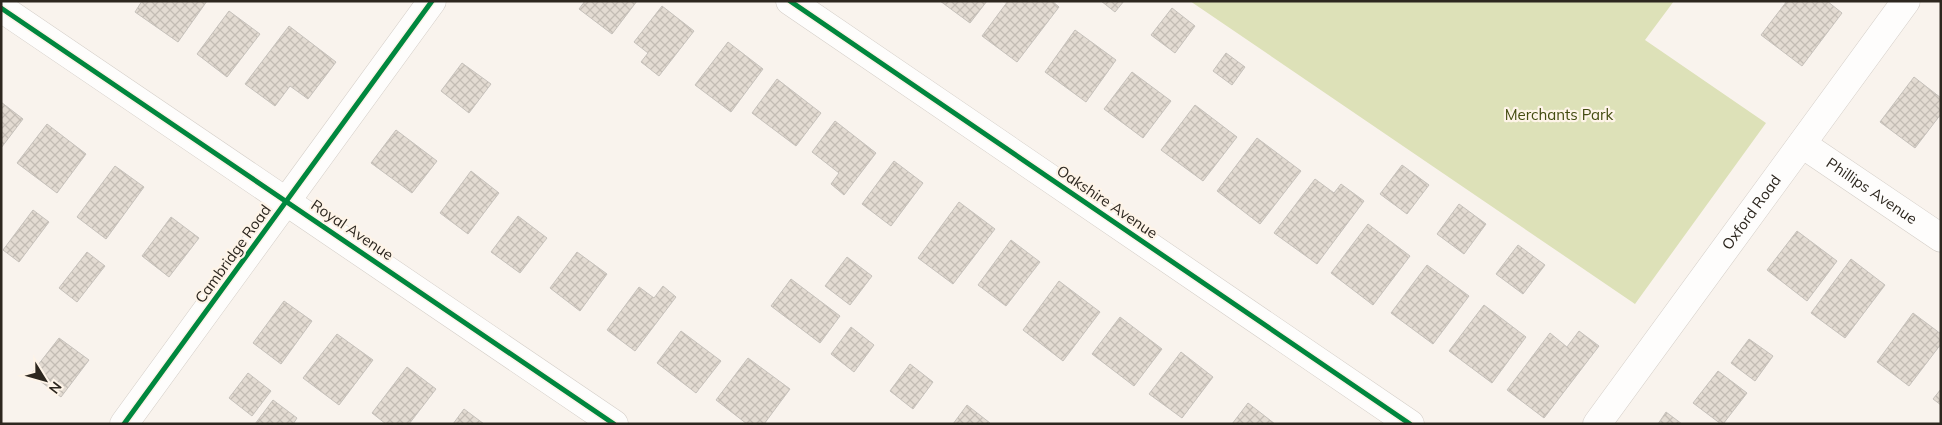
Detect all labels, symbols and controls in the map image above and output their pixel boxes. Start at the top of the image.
park label: Merchants Park [1505,105,1614,124]
street label: Phillips Avenue [1823,153,1921,228]
street label: Oakshire Avenue [1053,161,1161,242]
street label: Oxford Road [1717,171,1785,253]
street label: Royal Avenue [307,195,397,264]
street label: Cambridge Road [190,201,275,307]
north arrow [20,355,70,405]
text: N [45,378,66,397]

